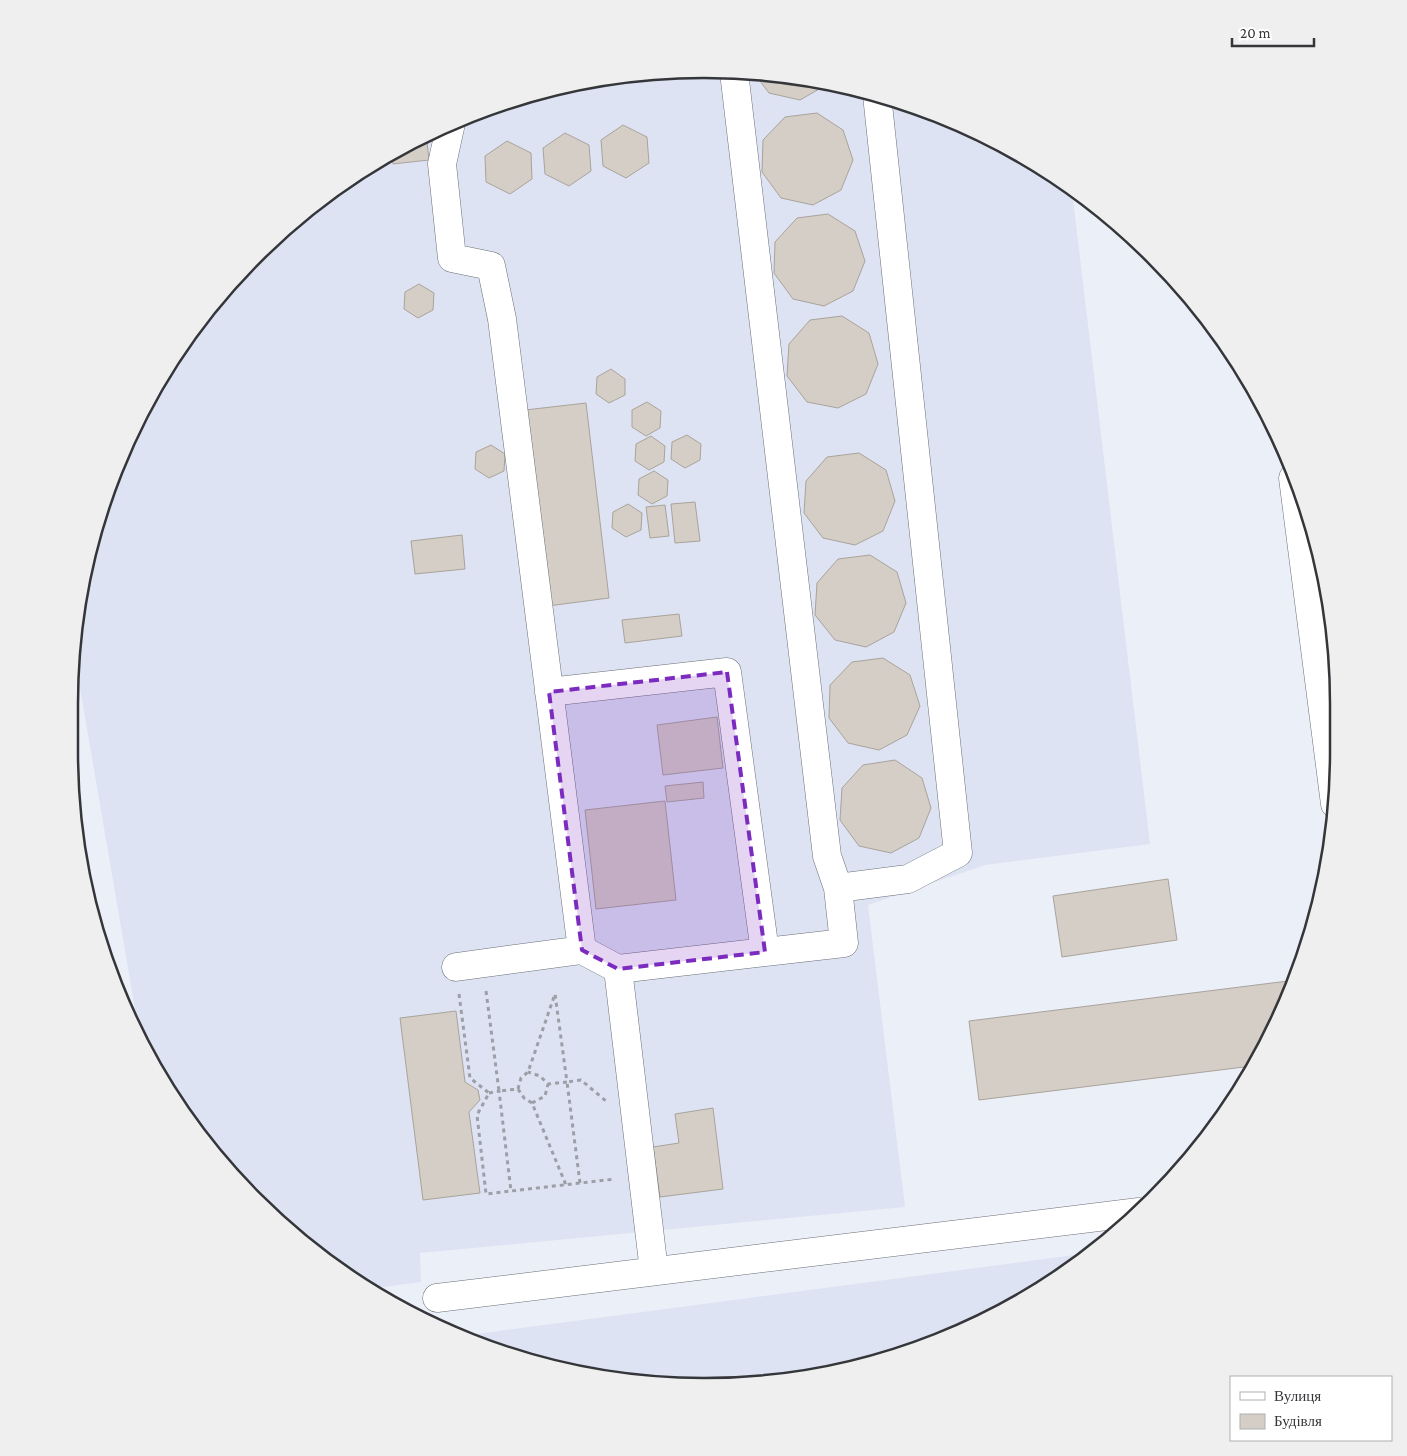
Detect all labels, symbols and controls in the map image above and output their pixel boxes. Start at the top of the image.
scale bar [1232,15,1314,47]
text: 20 m [1240,25,1271,41]
legend [1230,1376,1392,1441]
text: Вулиця [1274,1388,1321,1404]
text: Будівля [1274,1413,1322,1429]

